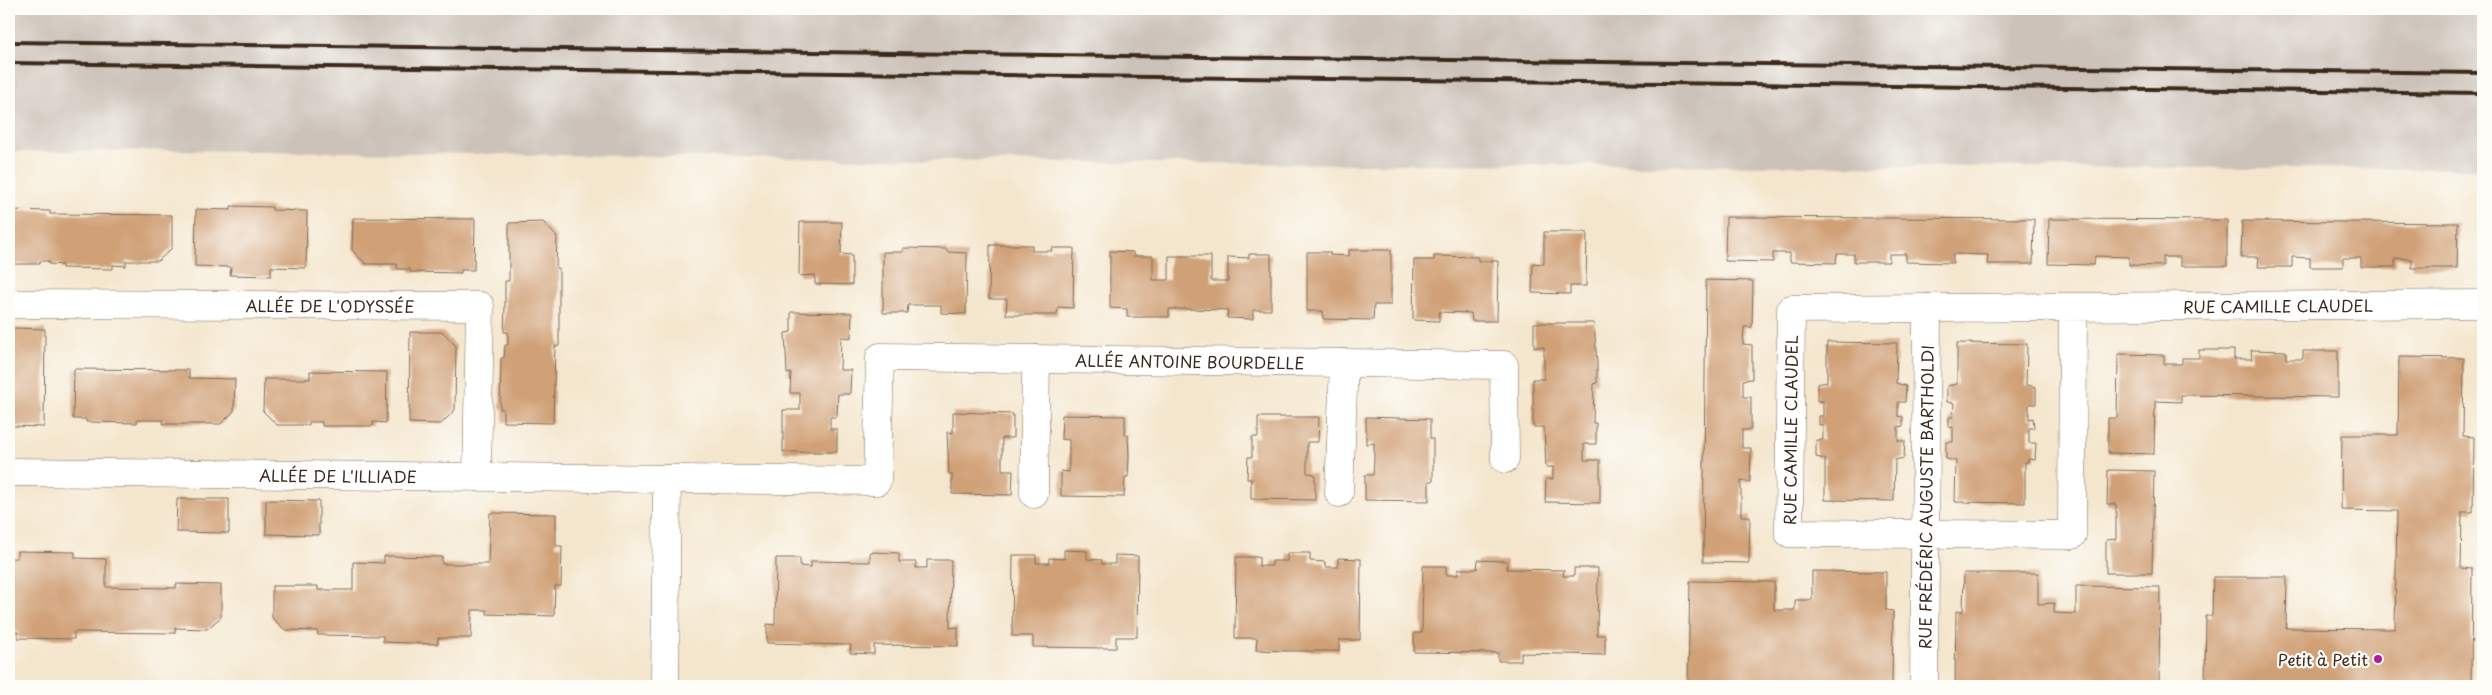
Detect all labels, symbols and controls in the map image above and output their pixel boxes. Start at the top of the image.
street label: ALLÉE DE L'ODYSSÉE [245,293,415,318]
street label: RUE CAMILLE CLAUDEL [2183,293,2373,318]
street label: RUE CAMILLE CLAUDEL [1777,335,1803,525]
street label: RUE FRÉDÉRIC AUGUSTE BARTHOLDI [1912,345,1939,649]
street label: ALLÉE ANTOINE BOURDELLE [1075,348,1305,374]
street label: ALLÉE DE L'ILLIADE [259,463,417,488]
place label: Petit à Petit [2278,647,2368,671]
marker: Petit à Petit [2372,653,2384,665]

